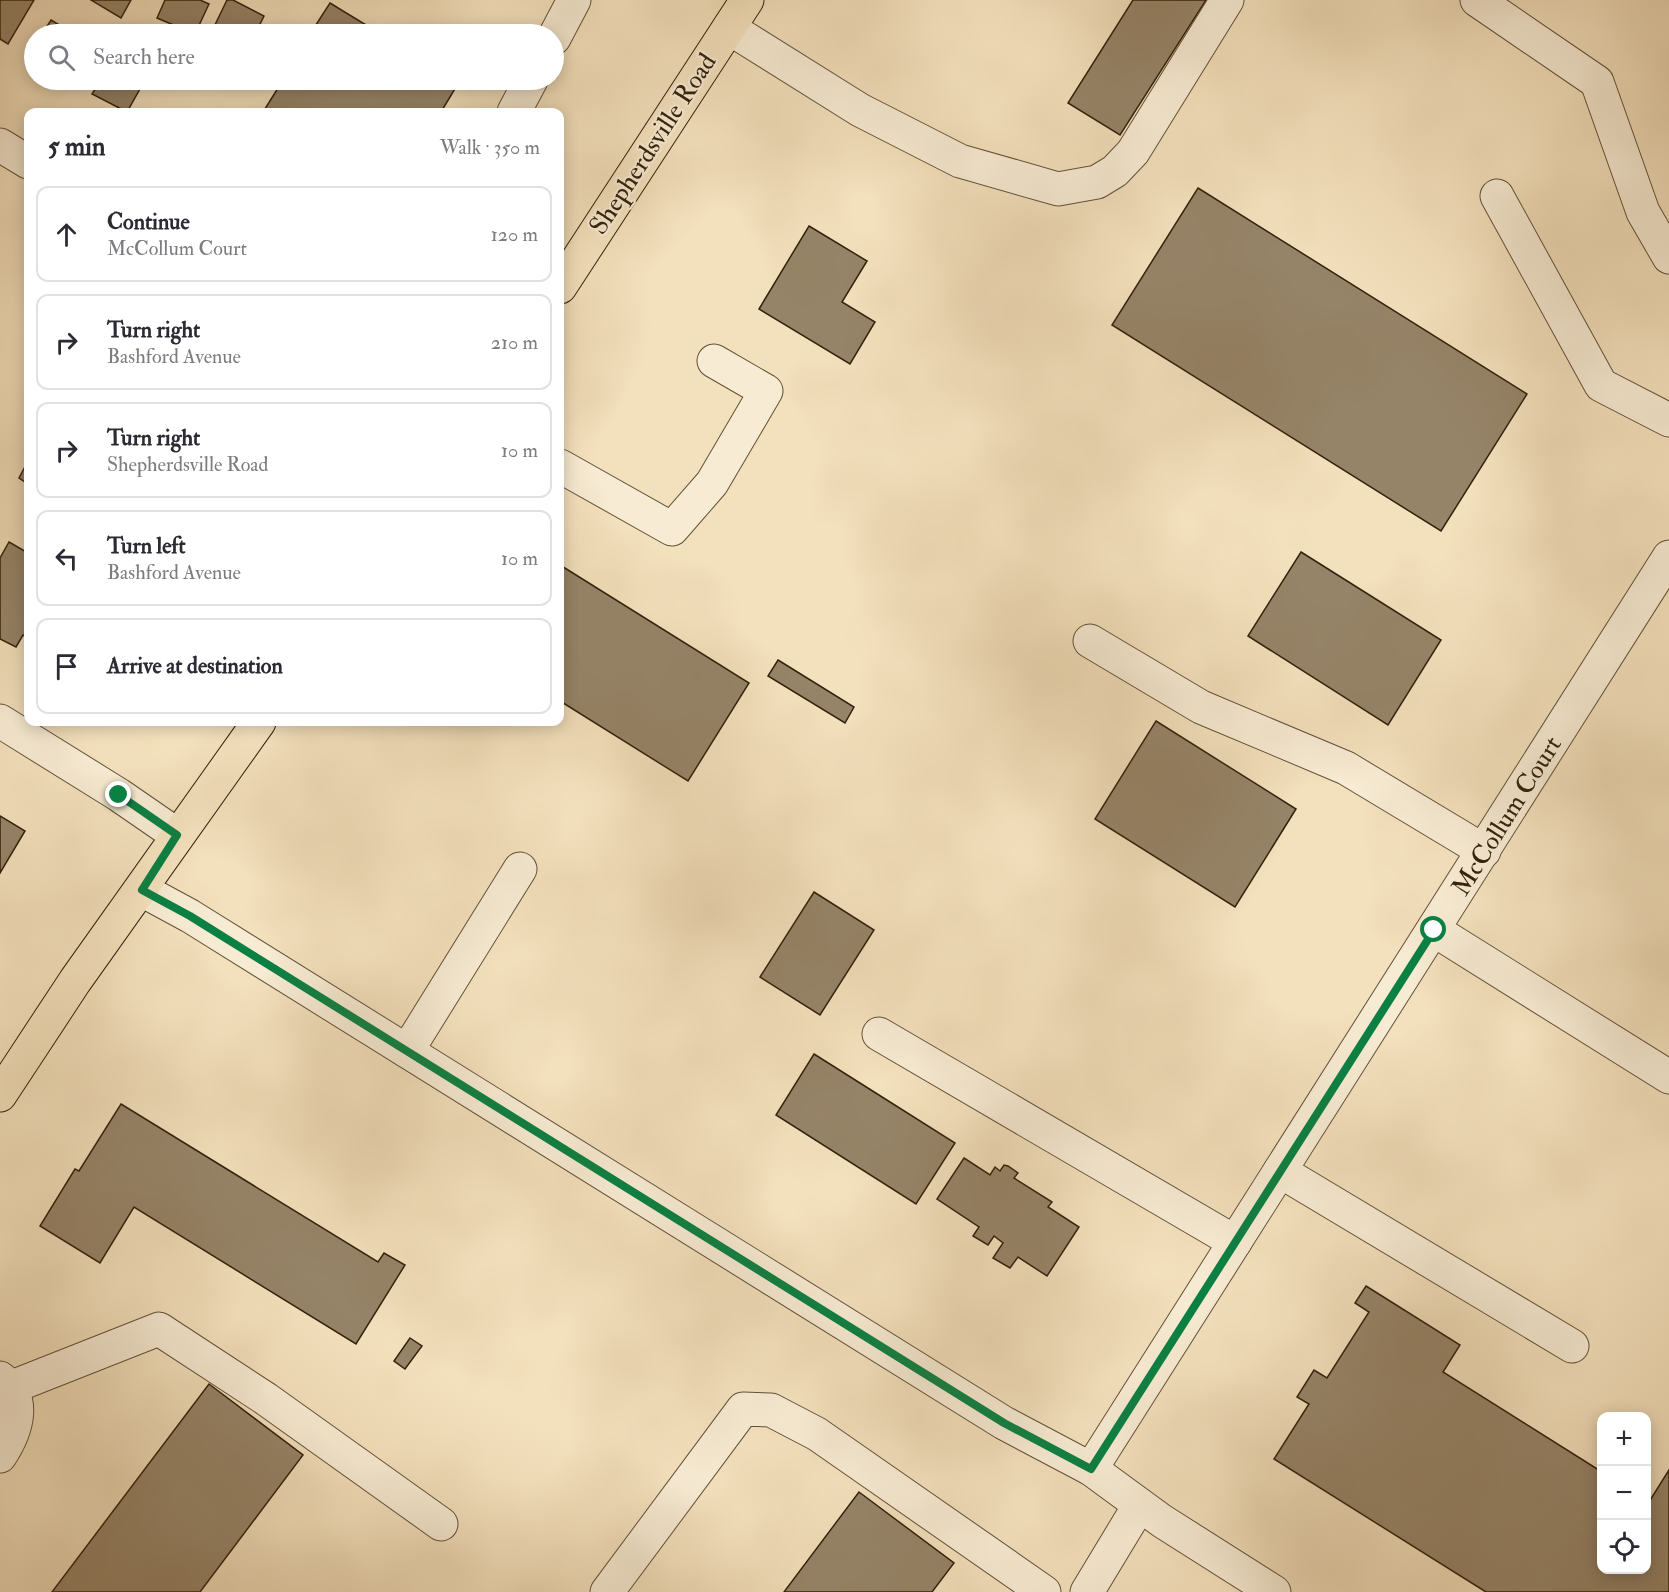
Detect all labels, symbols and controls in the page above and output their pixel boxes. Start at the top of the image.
search box [24,24,564,90]
icon: search [45,41,78,74]
text: Search here [93,43,195,71]
street label: Shepherdsville Road [582,47,724,241]
text: 5 min [48,131,105,163]
text: Walk · 350 m [440,135,540,160]
text: Continue [107,208,190,236]
icon: ahead [50,218,83,251]
text: 120 m [491,222,538,247]
text: McCollum Court [107,236,247,261]
text: Turn right [107,316,200,344]
icon: right [50,326,83,359]
text: 210 m [491,330,538,355]
text: Bashford Avenue [107,344,241,369]
text: Turn right [107,424,200,452]
icon: right [50,434,83,467]
text: 10 m [501,438,538,463]
text: Shepherdsville Road [107,452,268,477]
text: Turn left [107,532,186,560]
icon: left [50,542,83,575]
text: 10 m [501,546,538,571]
text: Bashford Avenue [107,560,241,585]
icon: arrive [50,650,83,683]
text: Arrive at destination [107,652,283,680]
street label: McCollum Court [1445,730,1569,902]
route end [105,781,131,807]
route start [1420,916,1446,942]
map controls [1597,1412,1651,1574]
button: + [1597,1412,1651,1466]
button: − [1597,1466,1651,1520]
button: locate [1597,1520,1651,1574]

